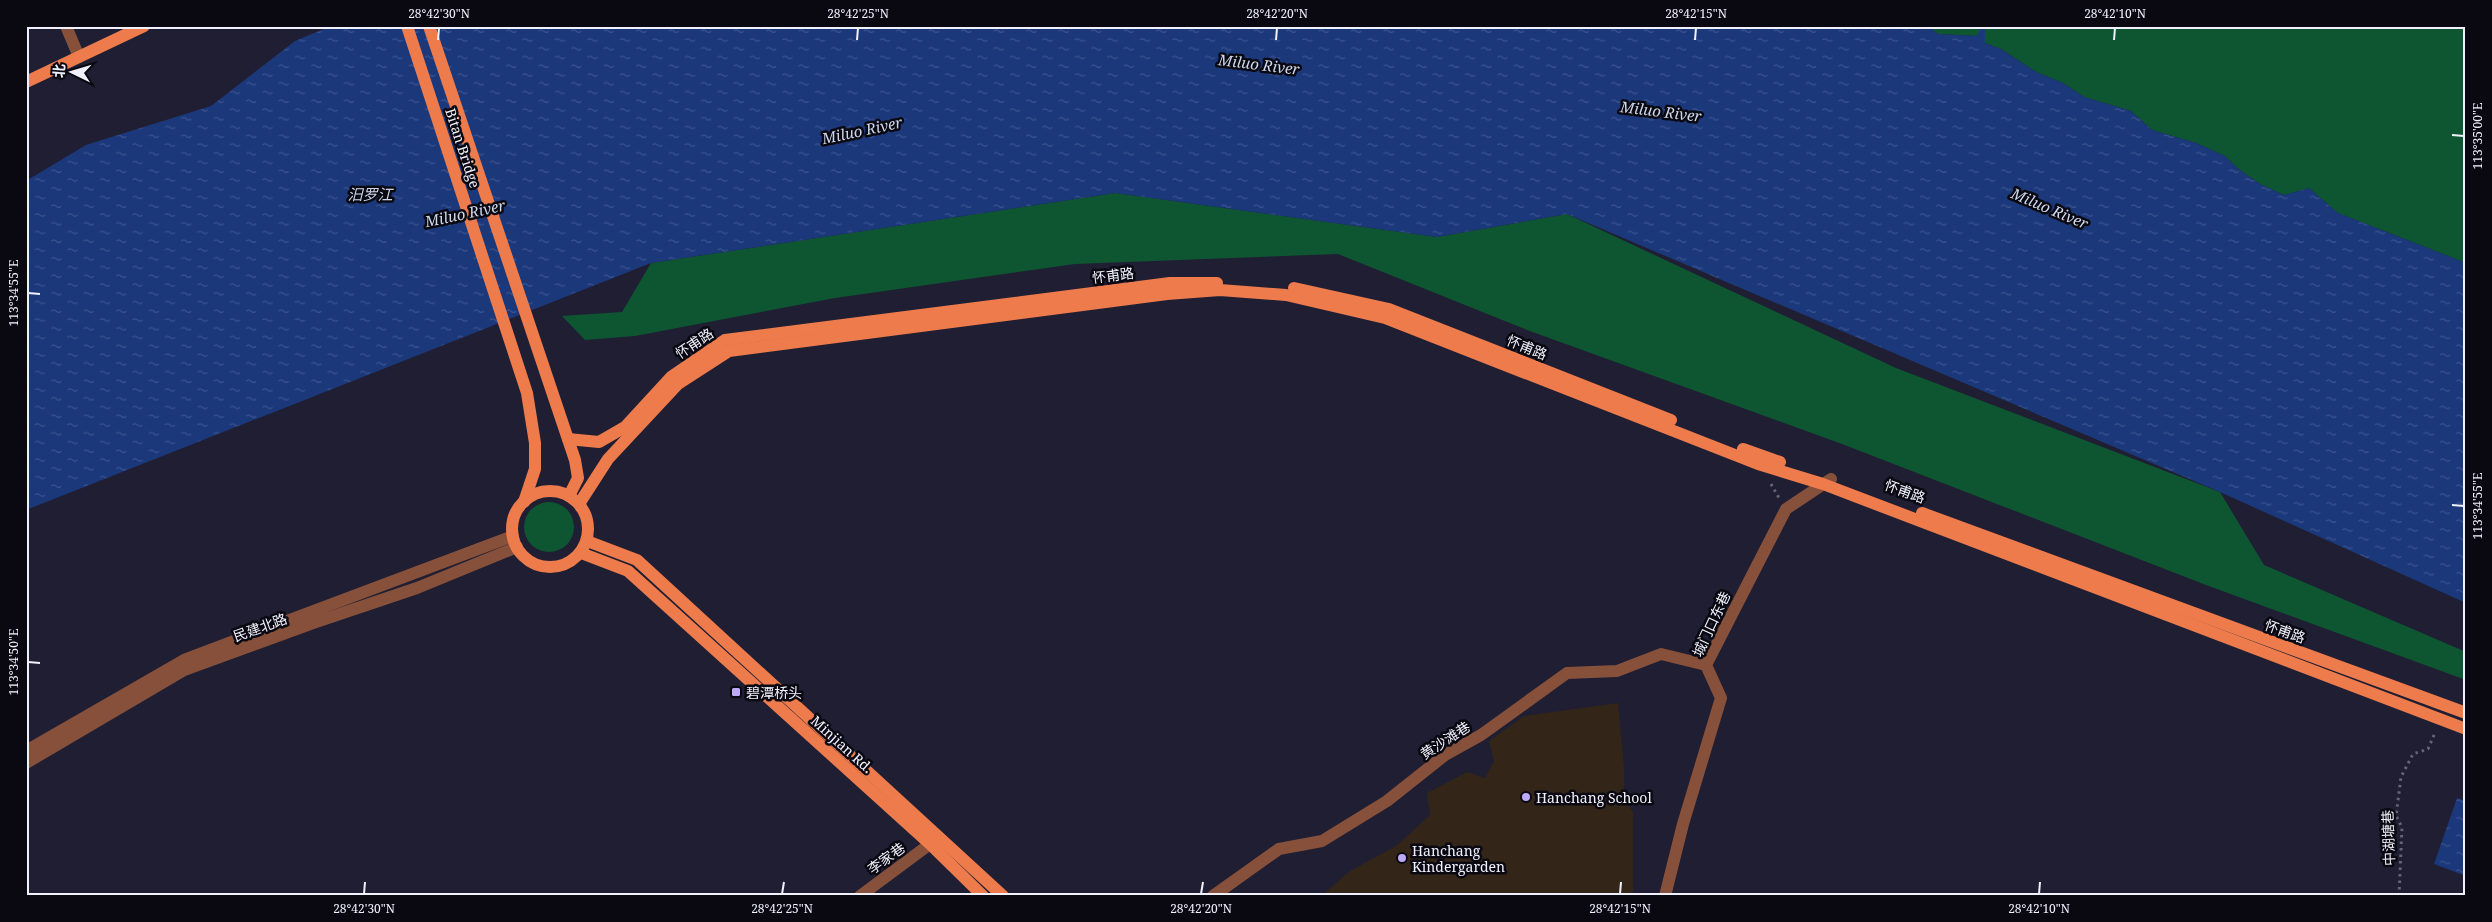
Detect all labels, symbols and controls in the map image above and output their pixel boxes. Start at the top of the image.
text: 28°42'30"N [408,5,470,22]
text: 28°42'25"N [827,5,889,22]
text: 28°42'20"N [1246,5,1308,22]
text: 28°42'15"N [1665,5,1727,22]
text: 28°42'10"N [2084,5,2146,22]
north arrow [48,48,98,98]
water label: Miluo River [1216,49,1302,79]
text: 北 [48,63,69,79]
water label: Miluo River [1618,96,1704,126]
text: 113°35'00"E [2469,103,2486,169]
street label: Bitan Bridge [441,106,485,190]
water label: Miluo River [819,112,905,148]
water label: Miluo River [2008,182,2092,234]
water label: 汨罗江 [347,184,394,204]
water label: Miluo River [422,195,508,231]
text: 113°34'55"E [5,260,22,326]
street label: 怀甫路 [1091,263,1135,287]
street label: 怀甫路 [671,323,717,363]
street label: 怀甫路 [1504,330,1550,364]
text: 113°34'55"E [2469,473,2486,539]
street label: 怀甫路 [1882,475,1928,507]
street label: 城门口东巷 [1688,588,1734,660]
street label: 民建北路 [230,608,290,646]
street label: 怀甫路 [2262,615,2308,647]
text: 113°34'50"E [5,629,22,695]
place label: 碧潭桥头 [746,683,802,702]
marker: 碧潭桥头 [730,686,742,698]
street label: Minjian Rd. [807,711,877,777]
street label: 黄沙滩巷 [1416,717,1474,763]
place label: Hanchang School [1536,788,1652,807]
marker: Hanchang School [1520,791,1532,803]
street label: 中湖塘巷 [2378,810,2398,866]
street label: 李家巷 [863,838,909,878]
place label: Hanchang Kindergarden [1412,841,1505,876]
marker: Hanchang Kindergarden [1396,852,1408,864]
text: 28°42'30"N [333,900,395,917]
text: 28°42'25"N [751,900,813,917]
text: 28°42'20"N [1170,900,1232,917]
text: 28°42'15"N [1589,900,1651,917]
text: 28°42'10"N [2008,900,2070,917]

